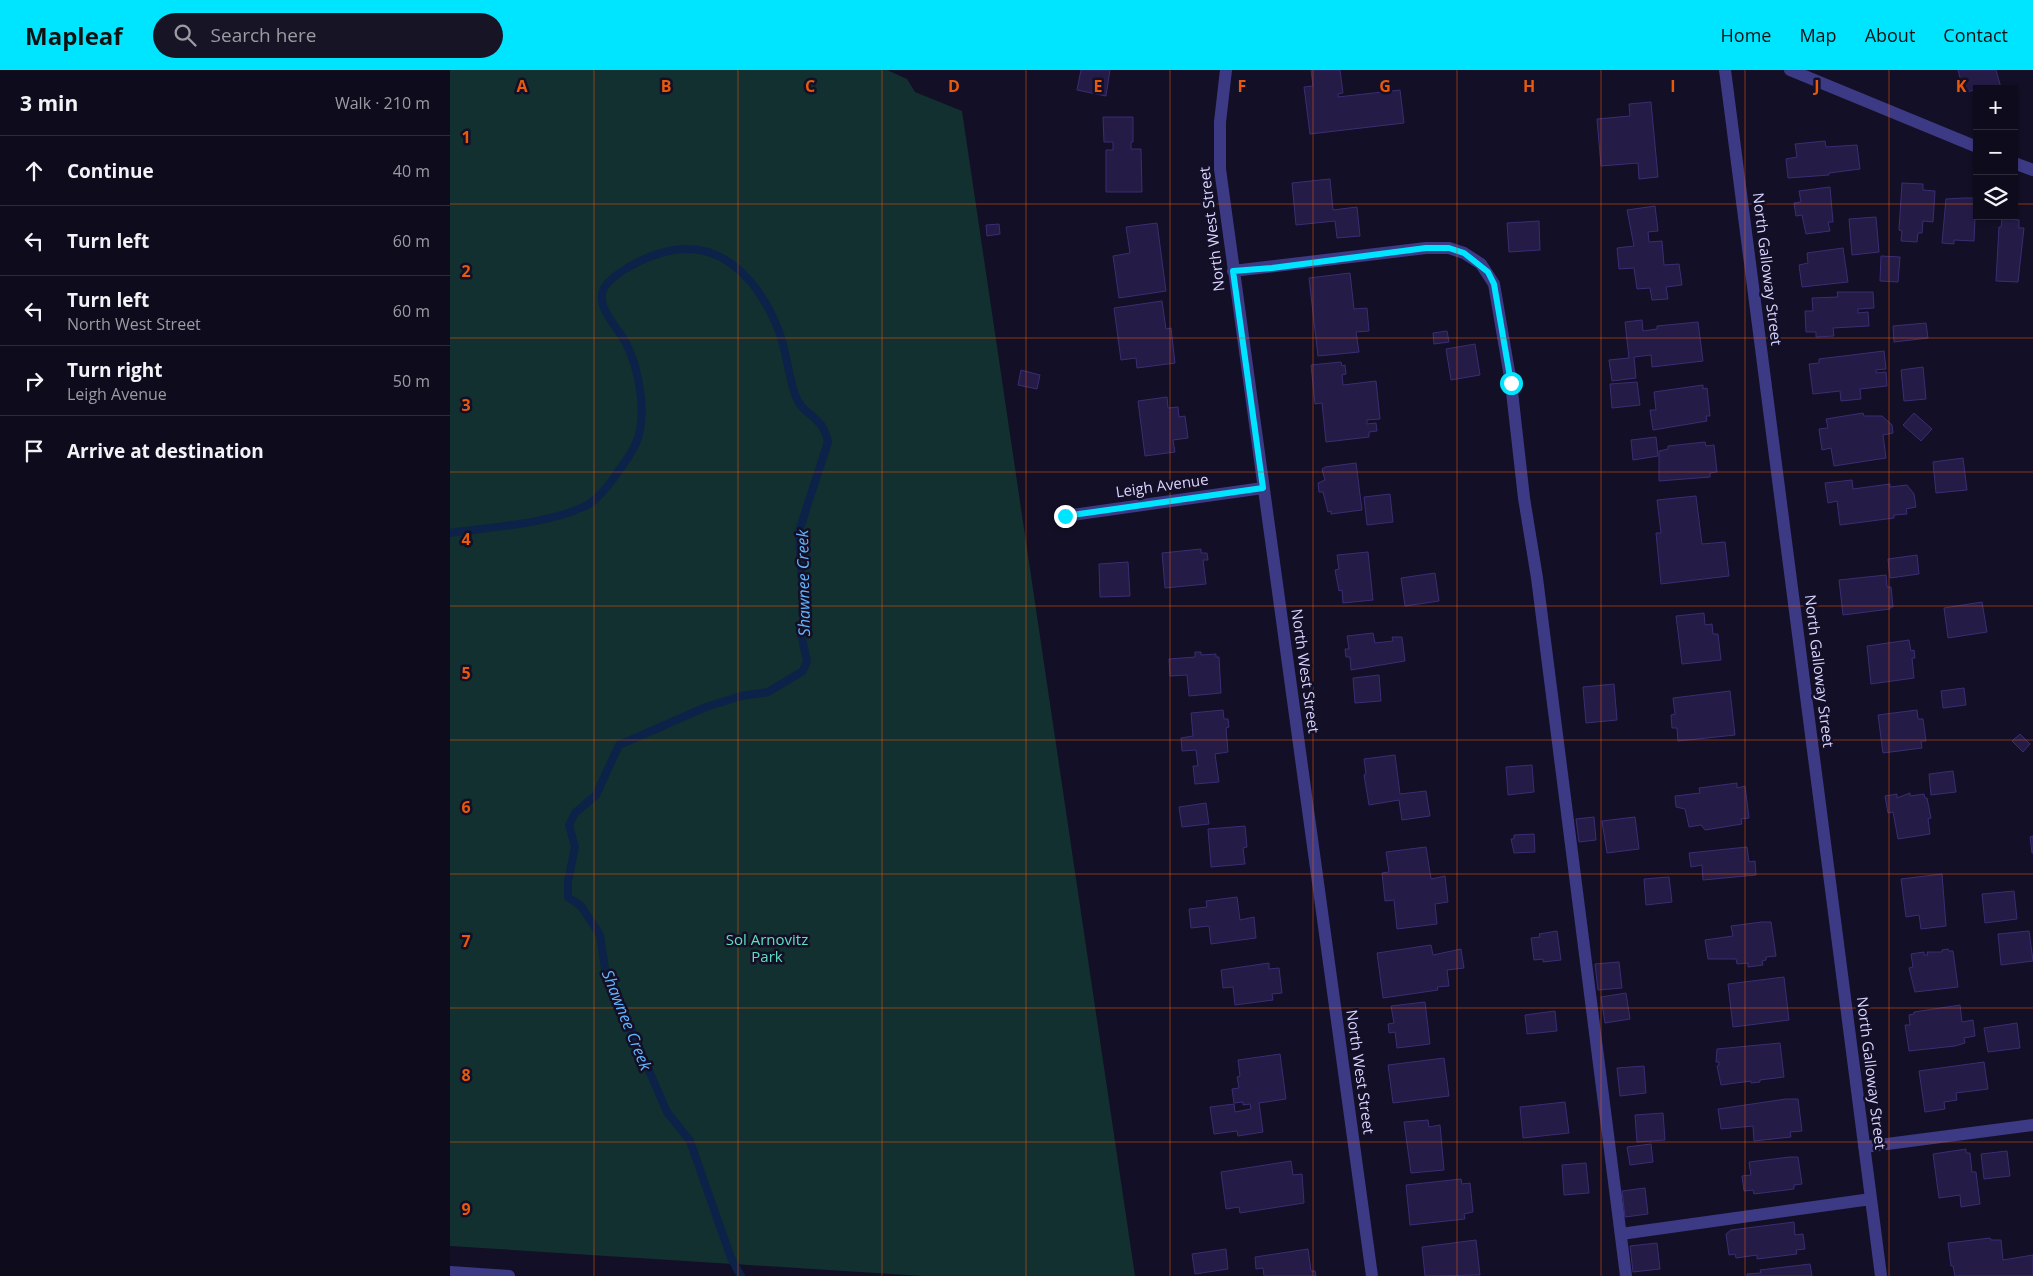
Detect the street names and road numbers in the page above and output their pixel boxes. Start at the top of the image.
street label: North West Street [1193,166,1229,293]
street label: North Galloway Street [1749,191,1787,347]
street label: Leigh Avenue [1114,469,1210,501]
street label: North Galloway Street [1801,593,1839,749]
street label: North West Street [1287,607,1325,734]
street label: North Galloway Street [1853,995,1891,1151]
street label: North West Street [1342,1008,1380,1135]

